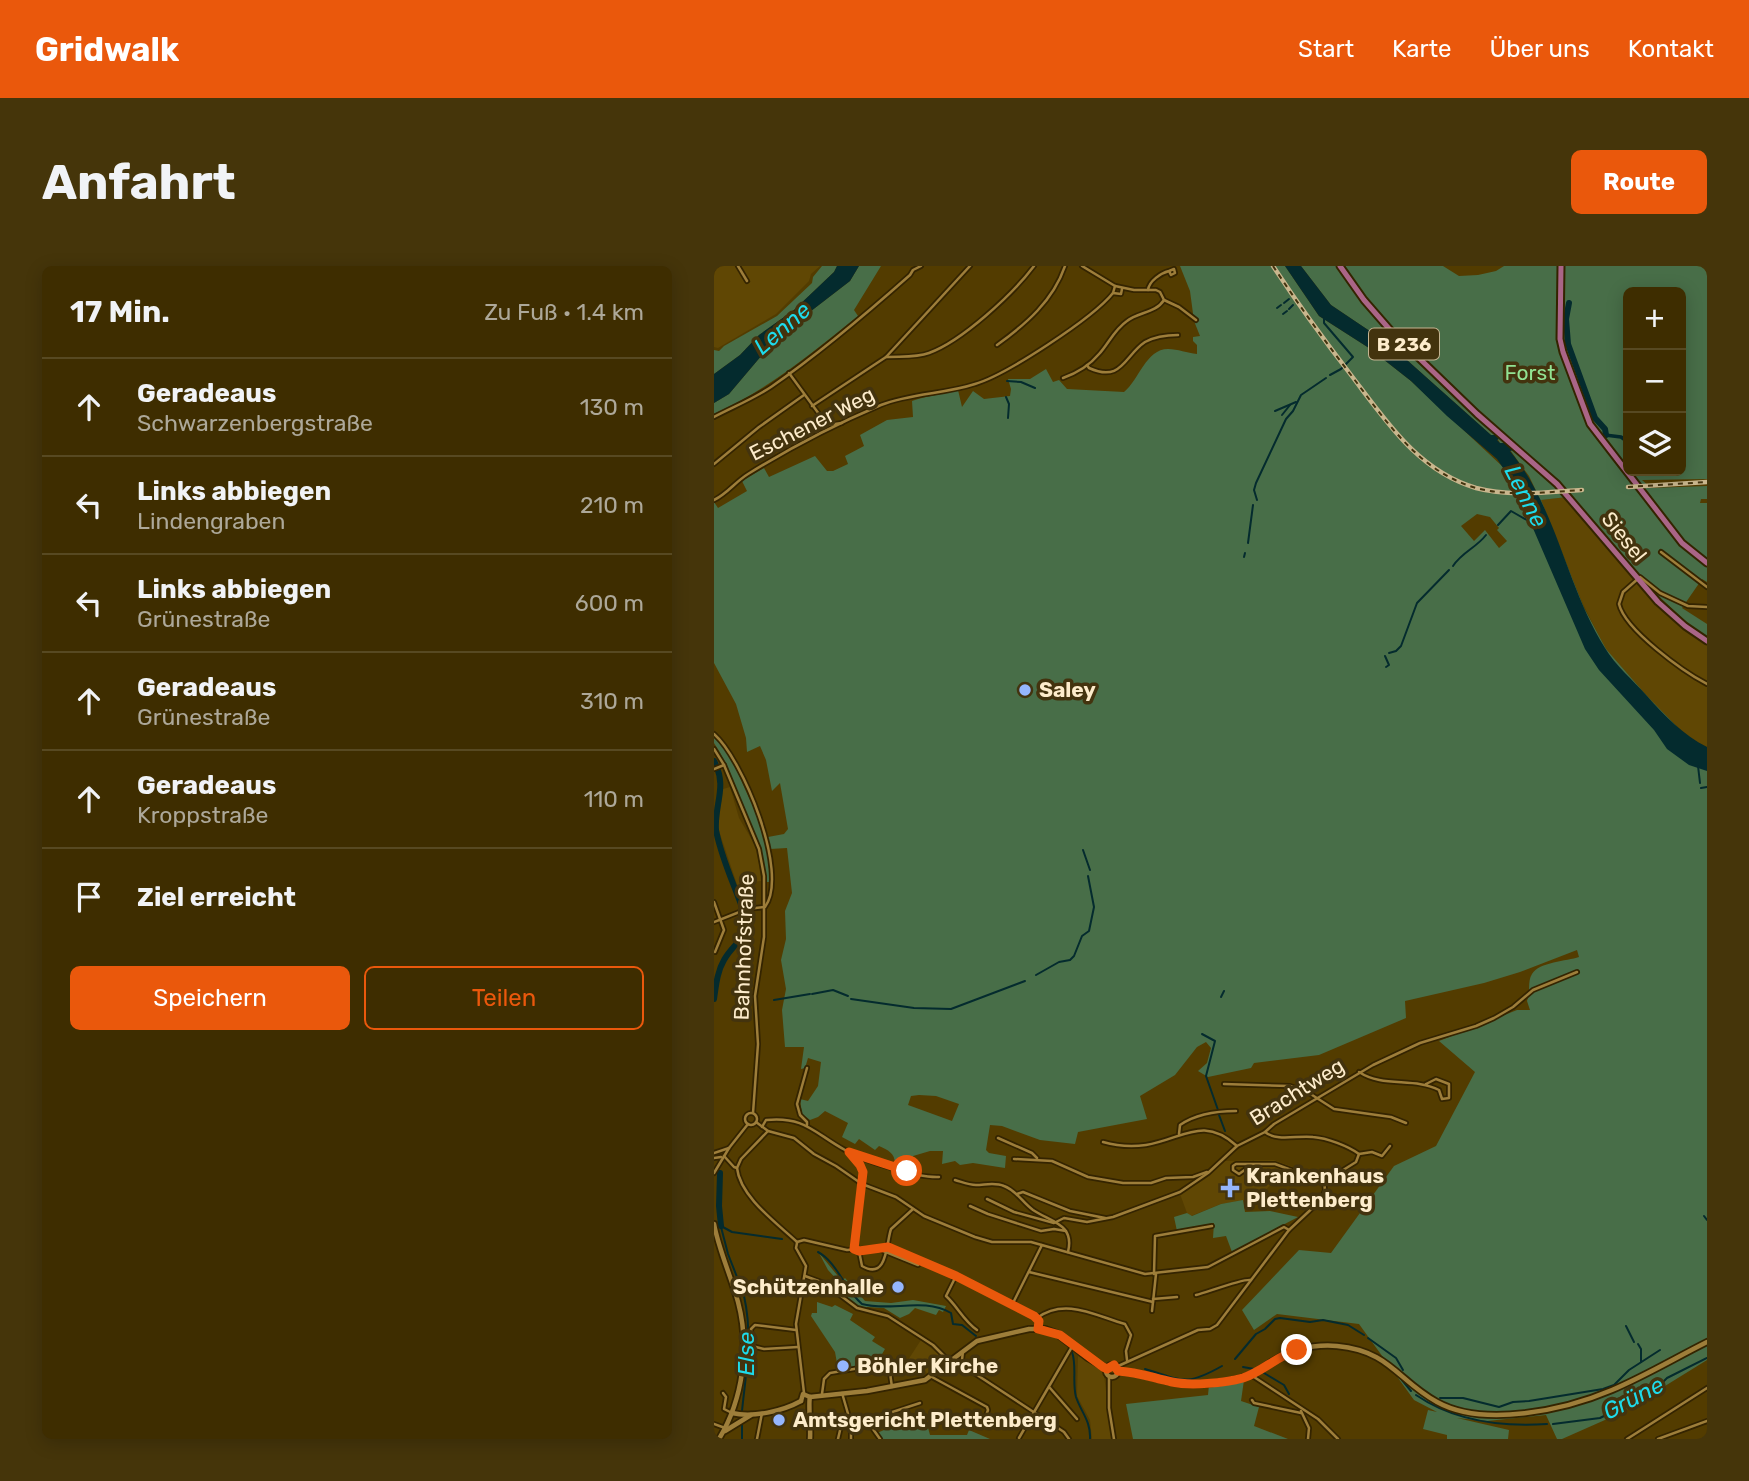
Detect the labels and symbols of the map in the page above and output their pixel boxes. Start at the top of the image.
water label: Lenne [748,296,816,360]
road number: B 236 [1369,328,1439,360]
park label: Forst [1505,360,1555,385]
street label: Eschener Weg [745,381,879,466]
water label: Lenne [1499,460,1554,532]
street label: Siesel [1597,506,1652,567]
place label: Saley [1039,677,1096,702]
marker: Saley [1017,682,1033,698]
street label: Bahnhofstraße [728,873,759,1021]
street label: Brachtweg [1245,1053,1349,1130]
route start [891,1155,922,1186]
place label: Krankenhaus Plettenberg [1246,1163,1384,1212]
marker: Krankenhaus Plettenberg [1220,1178,1240,1198]
place label: Schützenhalle [733,1274,884,1299]
marker: Schützenhalle [890,1279,906,1295]
water label: Else [732,1332,760,1376]
route end [1281,1334,1312,1365]
place label: Böhler Kirche [857,1353,998,1378]
marker: Böhler Kirche [835,1358,851,1374]
water label: Grüne [1598,1370,1668,1426]
place label: Amtsgericht Plettenberg [793,1407,1057,1432]
marker: Amtsgericht Plettenberg [771,1412,787,1428]

